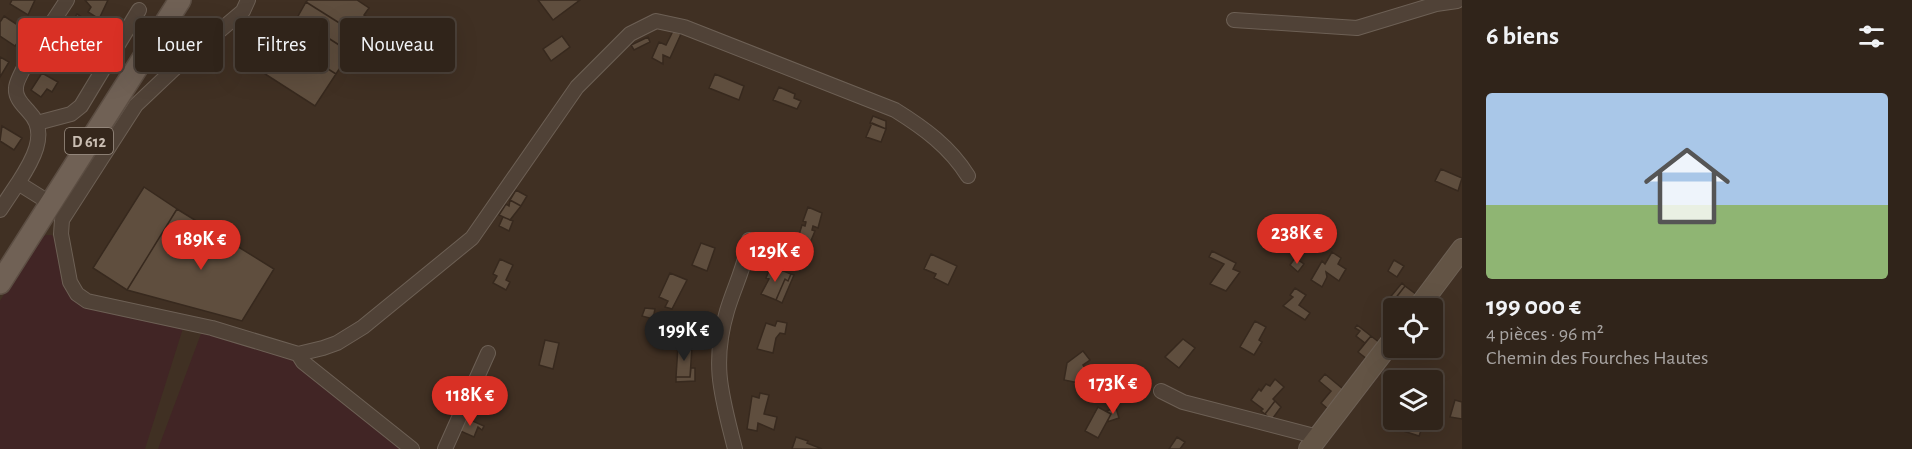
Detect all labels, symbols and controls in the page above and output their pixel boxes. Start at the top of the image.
chip: Acheter [18,18,123,72]
chip: Louer [135,18,223,72]
chip: Filtres [235,18,328,72]
chip: Nouveau [340,18,455,72]
icon: filters [1855,20,1888,53]
text: 6 biens [1486,23,1559,49]
road number: D 612 [65,128,113,154]
icon: home [1633,132,1741,240]
pin: 238K € [1248,214,1346,265]
pin: 189K € [152,220,250,271]
text: 238K € [1271,223,1323,243]
text: 189K € [176,229,226,249]
pin: 129K € [726,232,824,283]
text: 129K € [750,241,800,261]
text: 199 000 € [1486,293,1581,319]
map controls [1383,298,1443,430]
button: locate [1383,298,1443,358]
pin: 199K € [635,311,733,362]
text: 199K € [659,320,709,340]
text: 4 pièces · 96 m² [1486,324,1604,344]
text: Chemin des Fourches Hautes [1486,348,1708,368]
pin: 173K € [1064,364,1162,415]
button: layers [1383,370,1443,430]
text: 173K € [1089,373,1137,393]
pin: 118K € [421,376,519,427]
text: 118K € [446,385,494,405]

